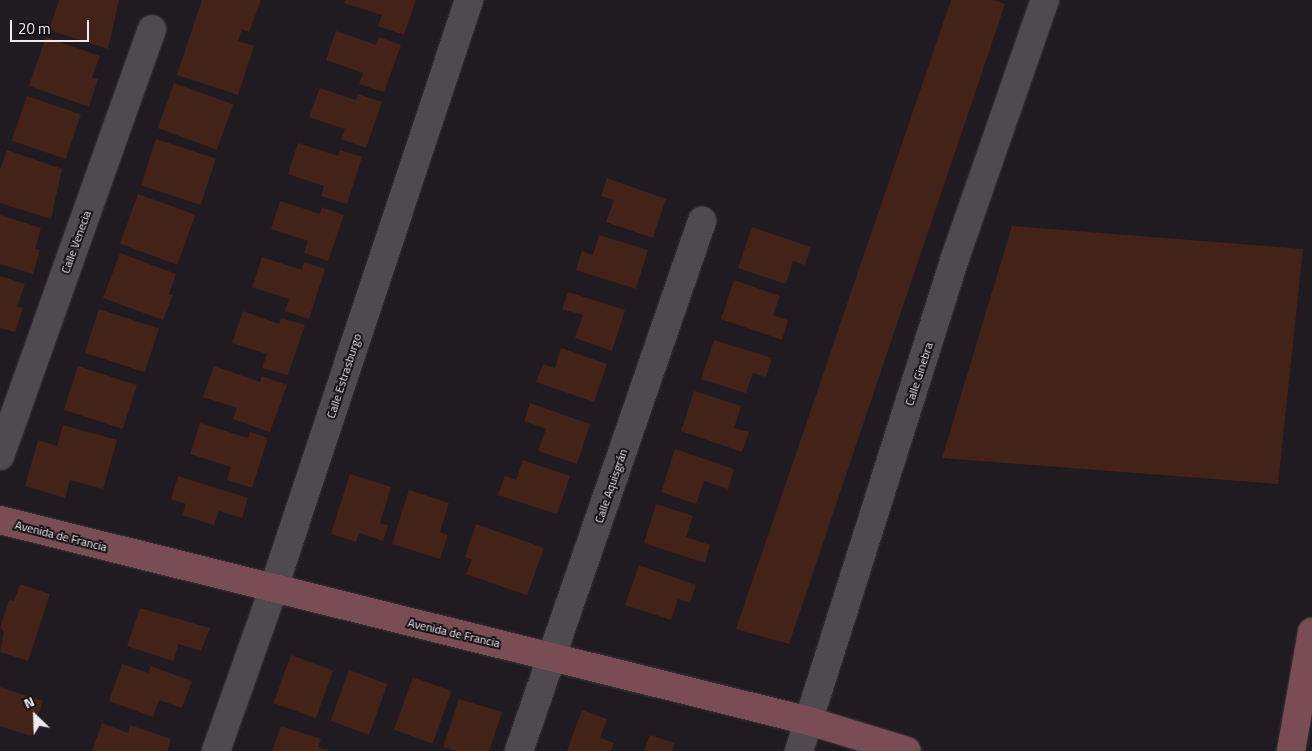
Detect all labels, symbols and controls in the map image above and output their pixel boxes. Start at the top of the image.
scale bar [12,10,91,42]
text: 20 m [18,17,51,40]
street label: Calle Venecia [58,209,94,275]
street label: Calle Estrasburgo [324,332,364,420]
street label: Calle Ginebra [902,340,936,408]
street label: Calle Aquisgrán [592,447,630,525]
street label: Avenida de Francia [13,518,109,554]
street label: Avenida de Francia [406,615,502,651]
text: N [20,690,37,713]
north arrow [10,691,60,741]

